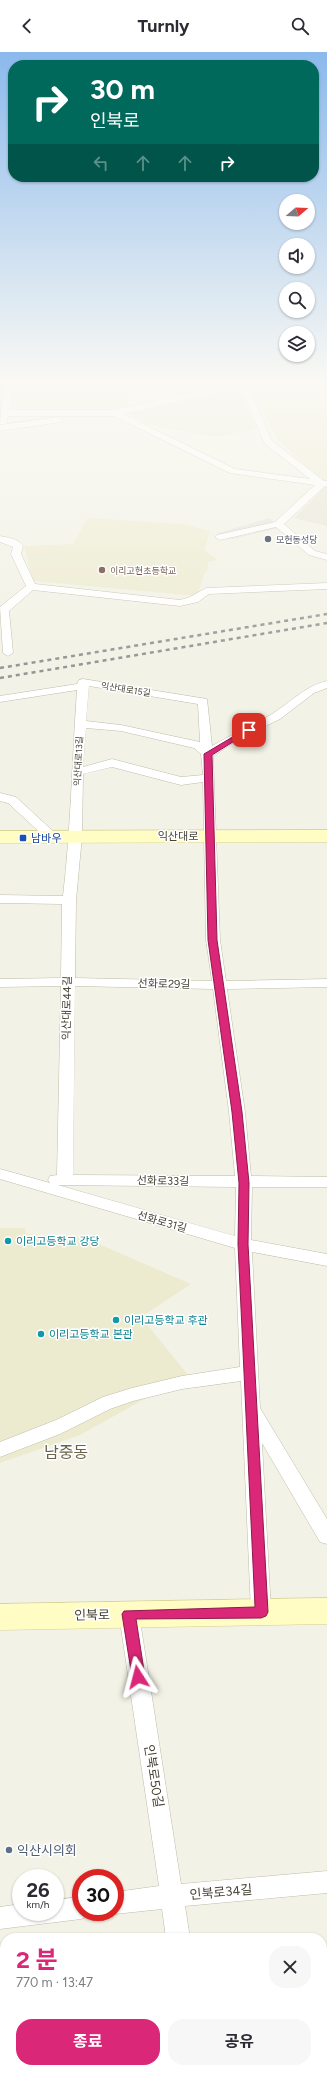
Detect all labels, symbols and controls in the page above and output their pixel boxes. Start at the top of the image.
icon: back [16,15,38,37]
text: Turnly [138,15,189,37]
icon: search [289,15,311,37]
text: 30 m [90,72,155,106]
icon: right [24,76,76,128]
text: 인북로 [90,110,140,132]
icon: left [90,152,112,174]
icon: ahead [132,152,154,174]
icon: ahead [174,152,196,174]
icon: right [216,152,238,174]
north arrow [279,194,315,230]
map controls [279,194,315,362]
button: sound [279,238,315,274]
button: search [279,282,315,318]
button: layers [279,326,315,362]
marker: 모현동성당 [263,534,273,544]
place label: 모현동성당 [276,534,318,545]
marker: 이리고현초등학교 [97,565,107,575]
place label: 이리고현초등학교 [110,565,176,576]
street label: 익산대로15길 [100,680,152,698]
pin [232,713,266,747]
icon: arrive [238,719,260,741]
street label: 익산대로13길 [71,736,85,786]
street label: 익산대로 [158,830,198,843]
place label: 남바우 [31,832,61,845]
marker: 남바우 [18,833,28,843]
street label: 익산대로44길 [60,976,74,1040]
street label: 선화로29길 [137,977,191,991]
street label: 선화로33길 [137,1174,189,1188]
street label: 선화로31길 [136,1209,188,1235]
place label: 이리고등학교 강당 [16,1235,100,1248]
marker: 이리고등학교 강당 [3,1236,13,1246]
place label: 이리고등학교 후관 [124,1314,208,1327]
marker: 이리고등학교 후관 [111,1315,121,1325]
place label: 이리고등학교 본관 [49,1328,133,1341]
marker: 이리고등학교 본관 [36,1329,46,1339]
district label: 남중동 [44,1443,88,1462]
street label: 인북로 [74,1607,110,1623]
position arrow [117,1656,159,1698]
street label: 인북로50길 [142,1743,166,1809]
place label: 익산시의회 [17,1843,77,1858]
marker: 익산시의회 [4,1845,14,1855]
speed limit sign: 30 [72,1869,124,1921]
text: 26 [26,1878,50,1902]
street label: 인북로34길 [189,1882,253,1902]
text: km/h [27,1898,49,1911]
text: 2 분 [16,1945,58,1974]
button: close [269,1946,311,1988]
text: 770 m · 13:47 [16,1975,93,1990]
button: 종료 [16,2019,160,2065]
button: 공유 [168,2019,311,2065]

